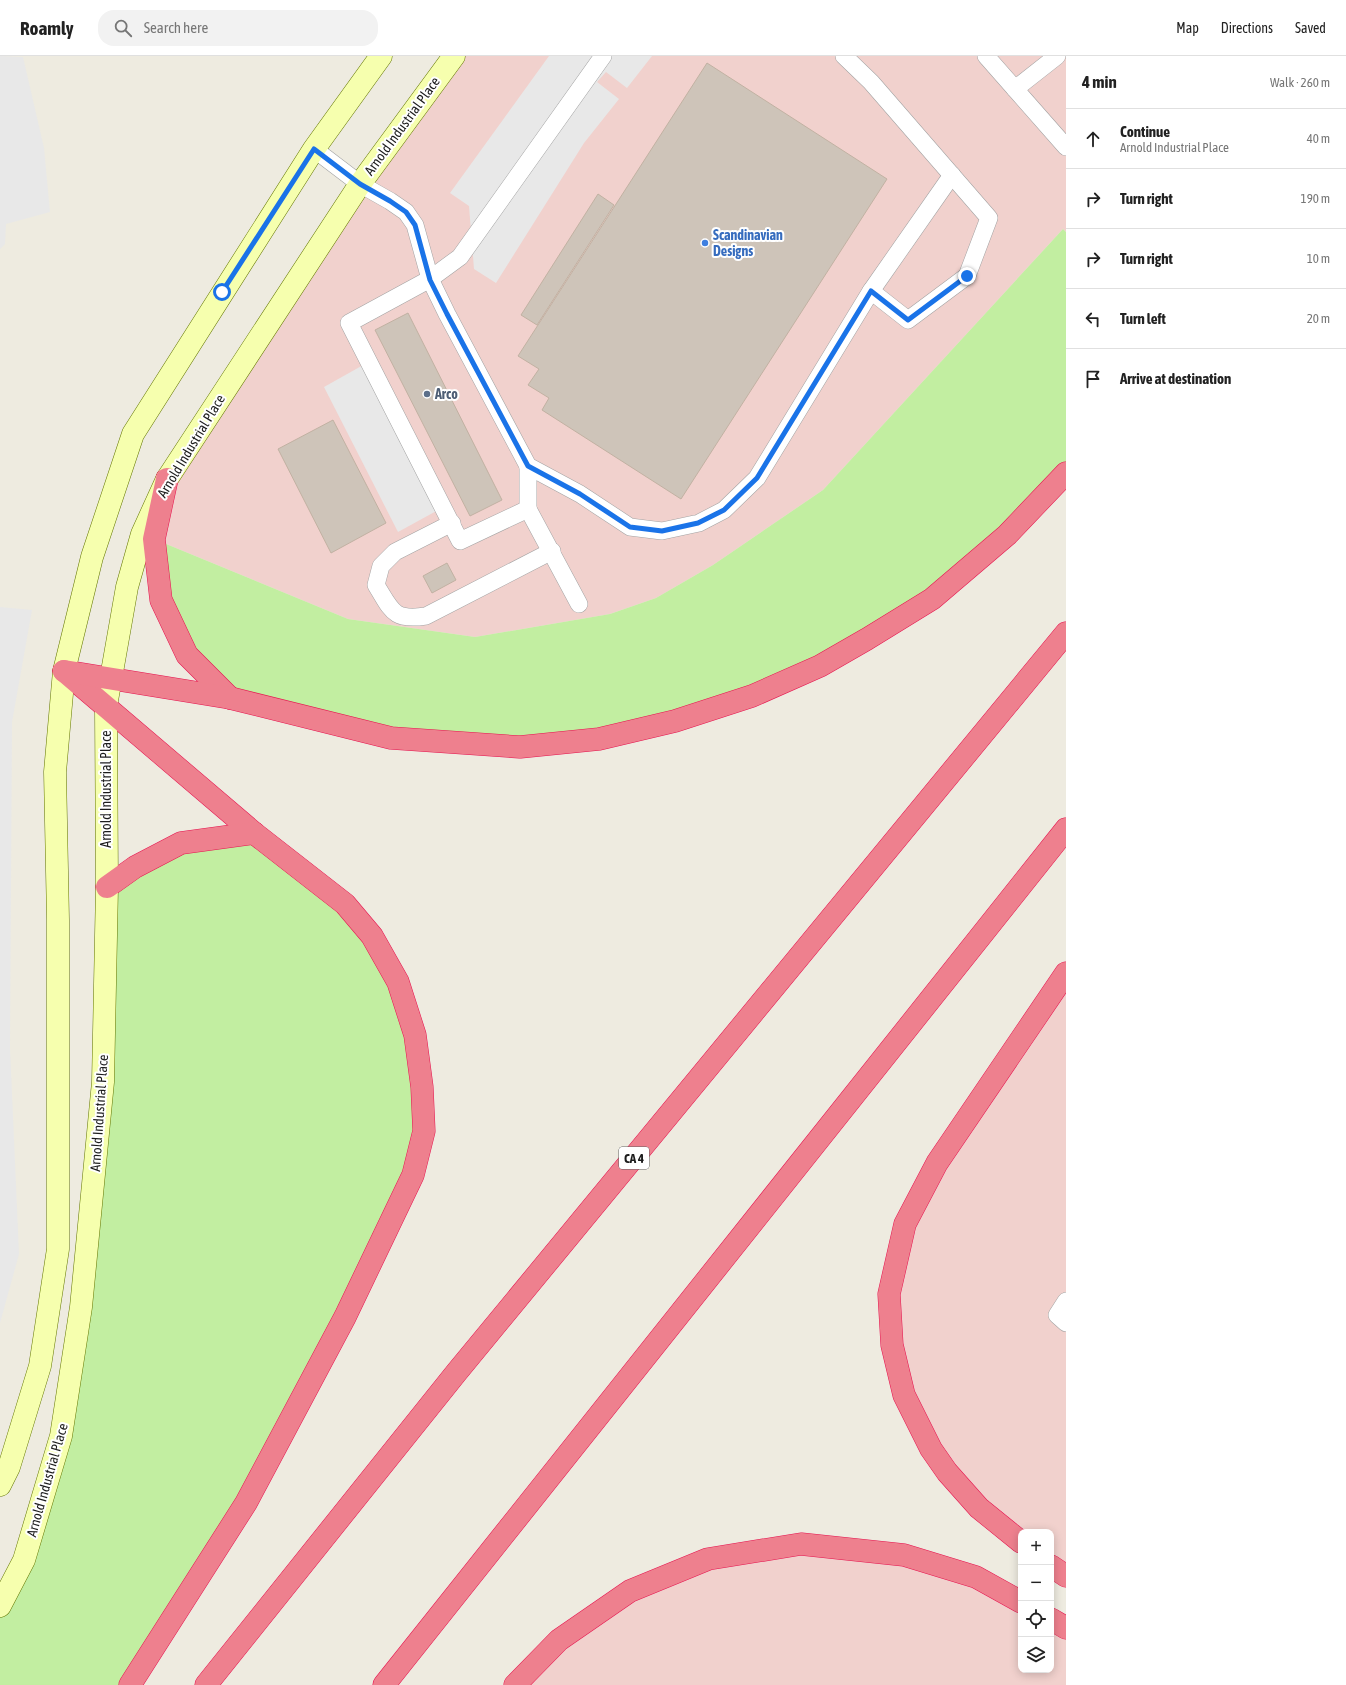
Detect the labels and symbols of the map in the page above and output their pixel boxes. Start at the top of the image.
street label: Arnold Industrial Place [361,74,443,178]
place label: Scandinavian Designs [713,227,783,259]
marker: Scandinavian Designs [700,238,710,248]
route end [958,267,976,285]
route start [213,283,231,301]
place label: Arco [434,386,458,402]
marker: Arco [422,389,432,399]
street label: Arnold Industrial Place [154,392,228,500]
street label: Arnold Industrial Place [98,730,114,848]
street label: Arnold Industrial Place [87,1054,111,1172]
road number: CA 4 [619,1147,649,1169]
street label: Arnold Industrial Place [23,1421,71,1539]

